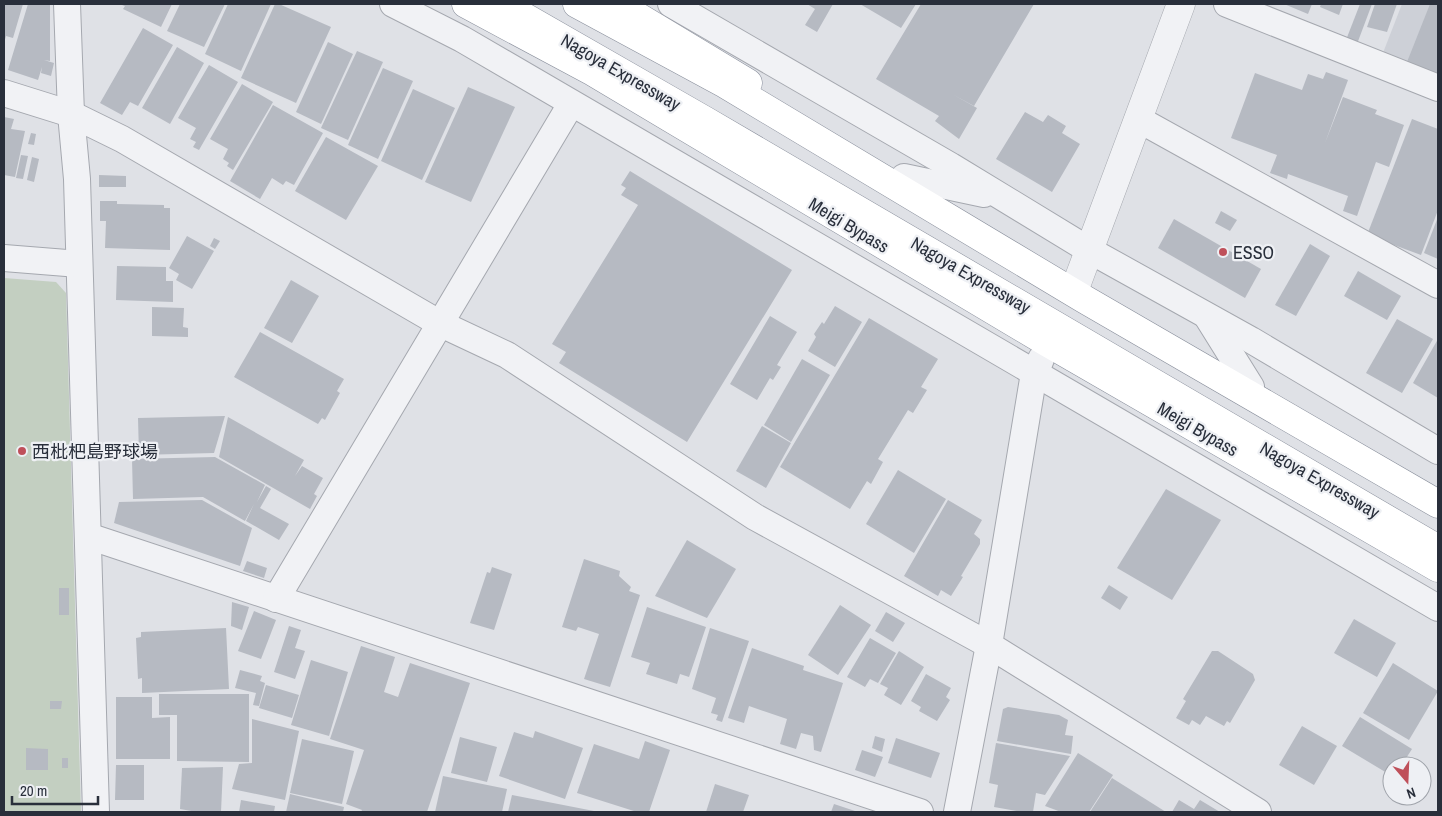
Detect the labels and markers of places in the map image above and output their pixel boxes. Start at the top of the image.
place label: ESSO [1233,240,1274,265]
marker: ESSO [1217,246,1229,258]
place label: 西枇杷島野球場 [32,439,158,464]
marker: 西枇杷島野球場 [16,445,28,457]

